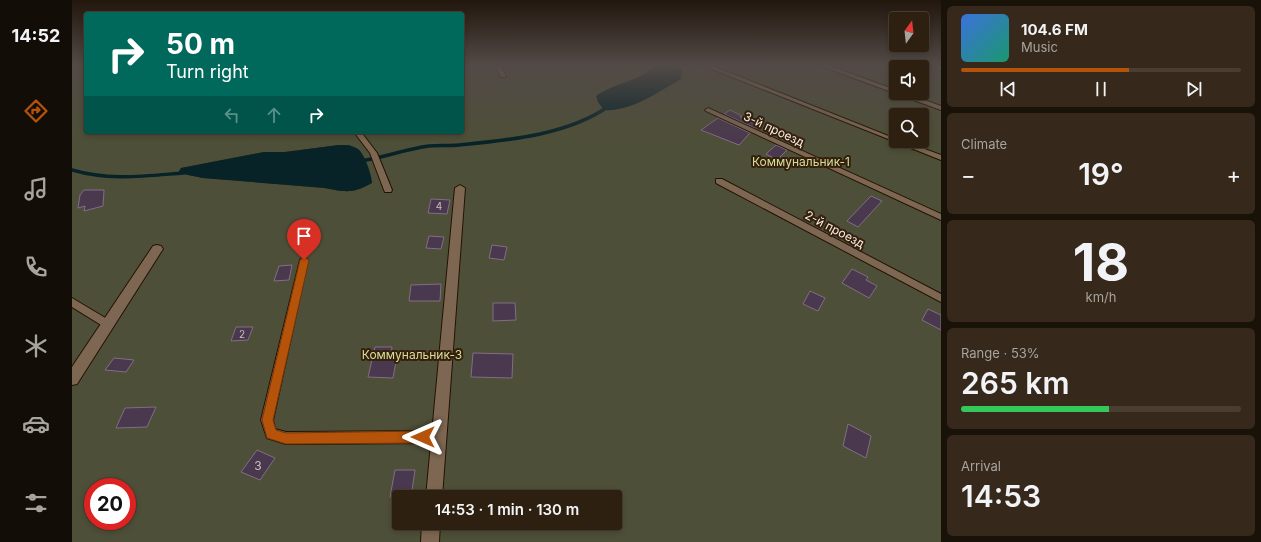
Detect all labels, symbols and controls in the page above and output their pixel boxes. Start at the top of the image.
north arrow [889,12,929,52]
map controls [889,12,929,148]
text: 104.6 FM [1021,20,1088,39]
text: 14:52 [12,25,60,46]
text: 50 m [166,27,235,61]
icon: right [100,28,152,80]
text: Music [1021,39,1058,55]
button: sound [889,60,929,100]
text: Turn right [166,61,249,82]
icon: previous [997,78,1019,100]
icon: pause [1090,78,1112,100]
icon: next [1183,78,1205,100]
icon: directions [22,97,50,125]
icon: left [221,104,243,126]
icon: ahead [263,104,285,126]
icon: right [305,104,327,126]
street label: 3-й проезд [741,108,807,150]
button: search [889,108,929,148]
text: Climate [961,136,1007,152]
park label: Коммунальник-1 [752,154,850,169]
text: 19° [1078,156,1124,192]
text: − [961,162,976,188]
text: + [1226,162,1241,188]
icon: music [22,175,50,203]
house number: 4 [436,200,442,212]
street label: 2-й проезд [803,207,868,251]
pin [287,219,321,260]
icon: arrive [293,225,315,247]
text: 18 [1073,231,1129,294]
icon: phone [22,253,50,281]
text: km/h [1086,289,1116,305]
house number: 2 [239,328,245,340]
icon: climate [22,332,50,360]
text: Range · 53% [961,345,1040,361]
park label: Коммунальник-3 [362,347,462,362]
text: 265 km [961,365,1069,401]
icon: car [22,410,50,438]
position arrow [402,416,444,458]
house number: 3 [254,458,262,473]
text: Arrival [961,458,1001,474]
speed limit sign: 20 [84,478,136,530]
text: 14:53 [961,478,1041,514]
icon: filters [22,489,50,517]
text: 14:53 · 1 min · 130 m [435,500,579,519]

